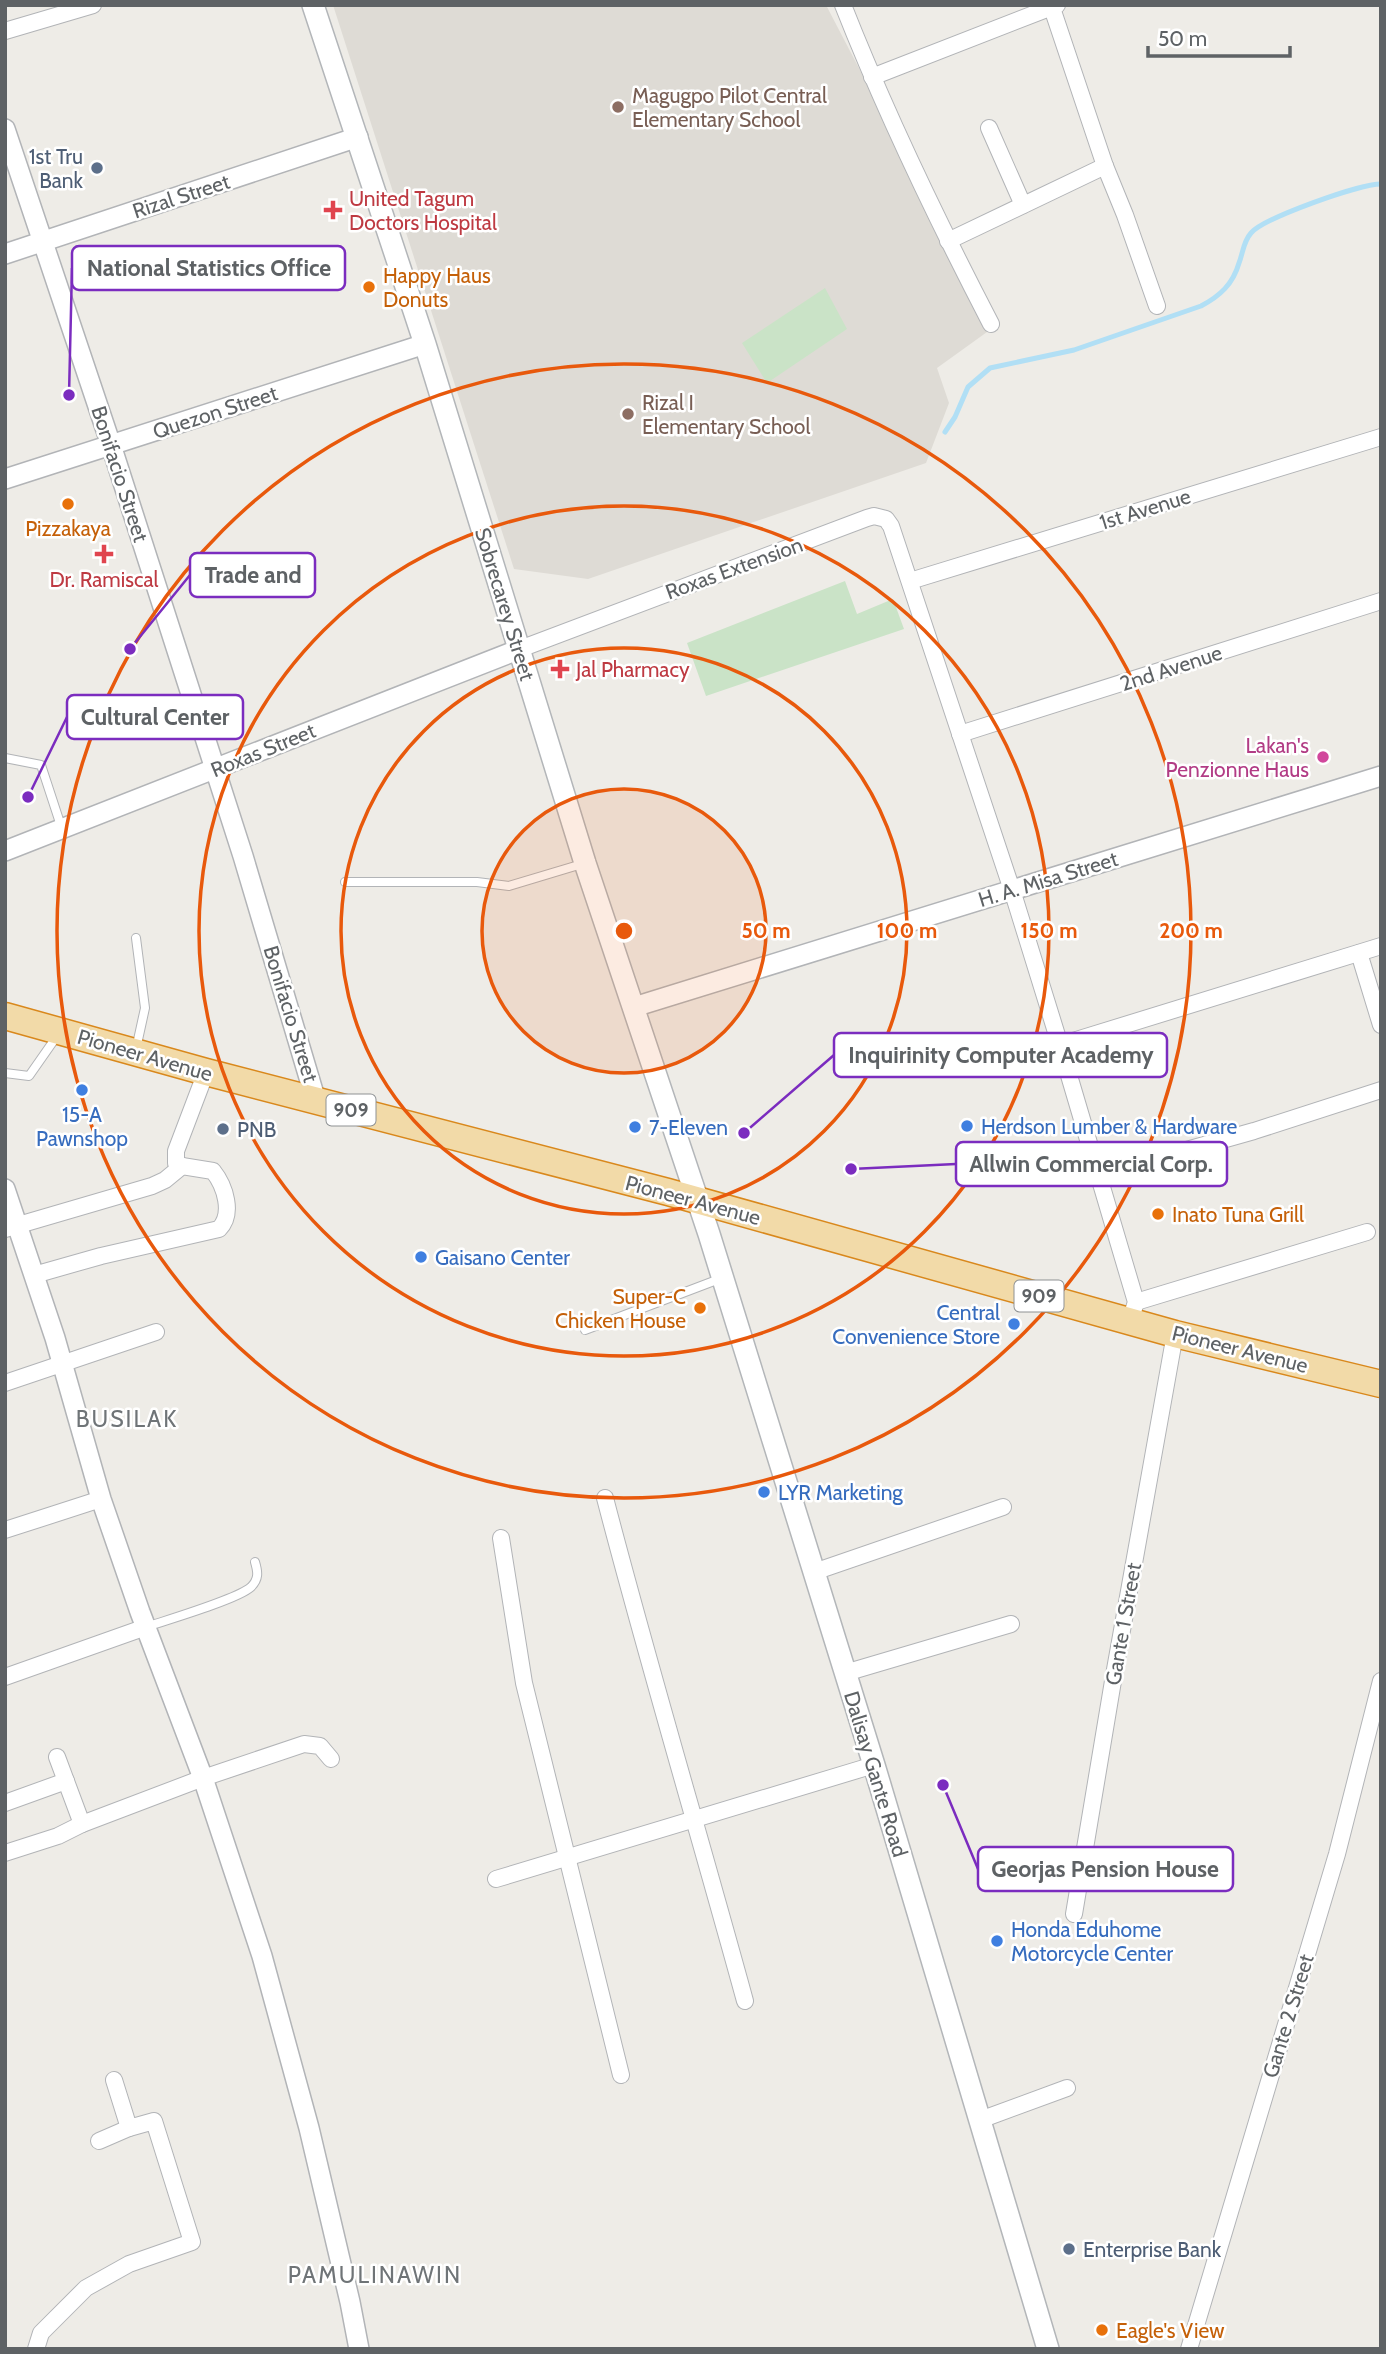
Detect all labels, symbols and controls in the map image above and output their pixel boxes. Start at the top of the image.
scale bar [1148,14,1290,58]
text: 50 m [1158,26,1207,51]
place label: Magugpo Pilot Central Elementary School [632,83,827,132]
marker: Magugpo Pilot Central Elementary School [610,99,626,115]
place label: 1st Tru Bank [29,144,84,193]
marker: 1st Tru Bank [89,160,105,176]
street label: Rizal Street [129,169,233,223]
place label: United Tagum Doctors Hospital [349,186,497,235]
marker: United Tagum Doctors Hospital [323,200,343,220]
callout: National Statistics Office [72,246,345,290]
text: National Statistics Office [87,254,331,282]
place label: Happy Haus Donuts [383,263,491,312]
marker: Happy Haus Donuts [361,279,377,295]
street label: Quezon Street [150,380,280,444]
place label: Rizal I Elementary School [642,390,810,439]
street label: Bonifacio Street [86,403,154,545]
marker: Rizal I Elementary School [620,406,636,422]
street label: 1st Avenue [1096,483,1194,535]
marker: Pizzakaya [60,496,76,512]
place label: Pizzakaya [25,516,111,541]
street label: Sobrecarey Street [470,525,540,683]
street label: Roxas Extension [662,532,806,604]
marker: Dr. Ramiscal [94,544,114,564]
callout: Trade and [190,553,315,597]
text: Trade and [204,561,302,589]
place label: Dr. Ramiscal [49,567,159,592]
street label: 2nd Avenue [1117,640,1225,696]
place label: Jal Pharmacy [575,657,690,682]
marker: Jal Pharmacy [550,659,570,679]
callout: Cultural Center [67,695,243,739]
text: Cultural Center [81,703,230,731]
street label: Roxas Street [207,718,319,782]
place label: Lakan's Penzionne Haus [1166,733,1309,782]
marker: Lakan's Penzionne Haus [1315,749,1331,765]
street label: H. A. Misa Street [975,846,1121,912]
text: 50 m [741,918,791,943]
text: 100 m [877,918,937,943]
text: 150 m [1021,918,1077,943]
text: 200 m [1159,918,1223,943]
centre of rings [612,919,636,943]
street label: Bonifacio Street [258,943,324,1085]
street label: Pioneer Avenue [75,1024,216,1086]
callout: Inquirinity Computer Academy [834,1033,1167,1077]
text: Inquirinity Computer Academy [848,1041,1154,1069]
marker: 15-A Pawnshop [74,1082,90,1098]
road number: 909 [326,1094,376,1126]
place label: 15-A Pawnshop [36,1102,128,1151]
place label: Herdson Lumber & Hardware [981,1114,1237,1139]
place label: 7-Eleven [649,1115,728,1140]
place label: PNB [237,1117,276,1142]
marker: Herdson Lumber & Hardware [959,1118,975,1134]
marker: 7-Eleven [627,1119,643,1135]
marker: PNB [215,1121,231,1137]
callout: Allwin Commercial Corp. [956,1142,1227,1186]
text: Allwin Commercial Corp. [969,1150,1213,1178]
street label: Pioneer Avenue [623,1170,764,1230]
place label: Inato Tuna Grill [1172,1202,1304,1227]
marker: Inato Tuna Grill [1150,1206,1166,1222]
place label: Gaisano Center [435,1245,570,1270]
marker: Gaisano Center [413,1249,429,1265]
road number: 909 [1014,1280,1064,1312]
place label: Super-C Chicken House [555,1284,686,1333]
marker: Super-C Chicken House [692,1300,708,1316]
place label: Central Convenience Store [832,1300,1000,1349]
marker: Central Convenience Store [1006,1316,1022,1332]
street label: Pioneer Avenue [1169,1320,1311,1378]
district label: BUSILAK [76,1405,178,1433]
place label: LYR Marketing [778,1480,903,1505]
marker: LYR Marketing [756,1484,772,1500]
street label: Gante 1 Street [1100,1561,1146,1687]
street label: Dalisay Gante Road [839,1688,913,1860]
callout: Georjas Pension House [978,1847,1233,1891]
text: Georjas Pension House [991,1855,1219,1883]
place label: Honda Eduhome Motorcycle Center [1011,1917,1174,1966]
marker: Honda Eduhome Motorcycle Center [989,1933,1005,1949]
street label: Gante 2 Street [1257,1951,1319,2081]
place label: Enterprise Bank [1083,2237,1222,2262]
marker: Enterprise Bank [1061,2241,1077,2257]
district label: PAMULINAWIN [288,2261,462,2289]
place label: Eagle's View [1116,2318,1224,2343]
marker: Eagle's View [1094,2322,1110,2338]

